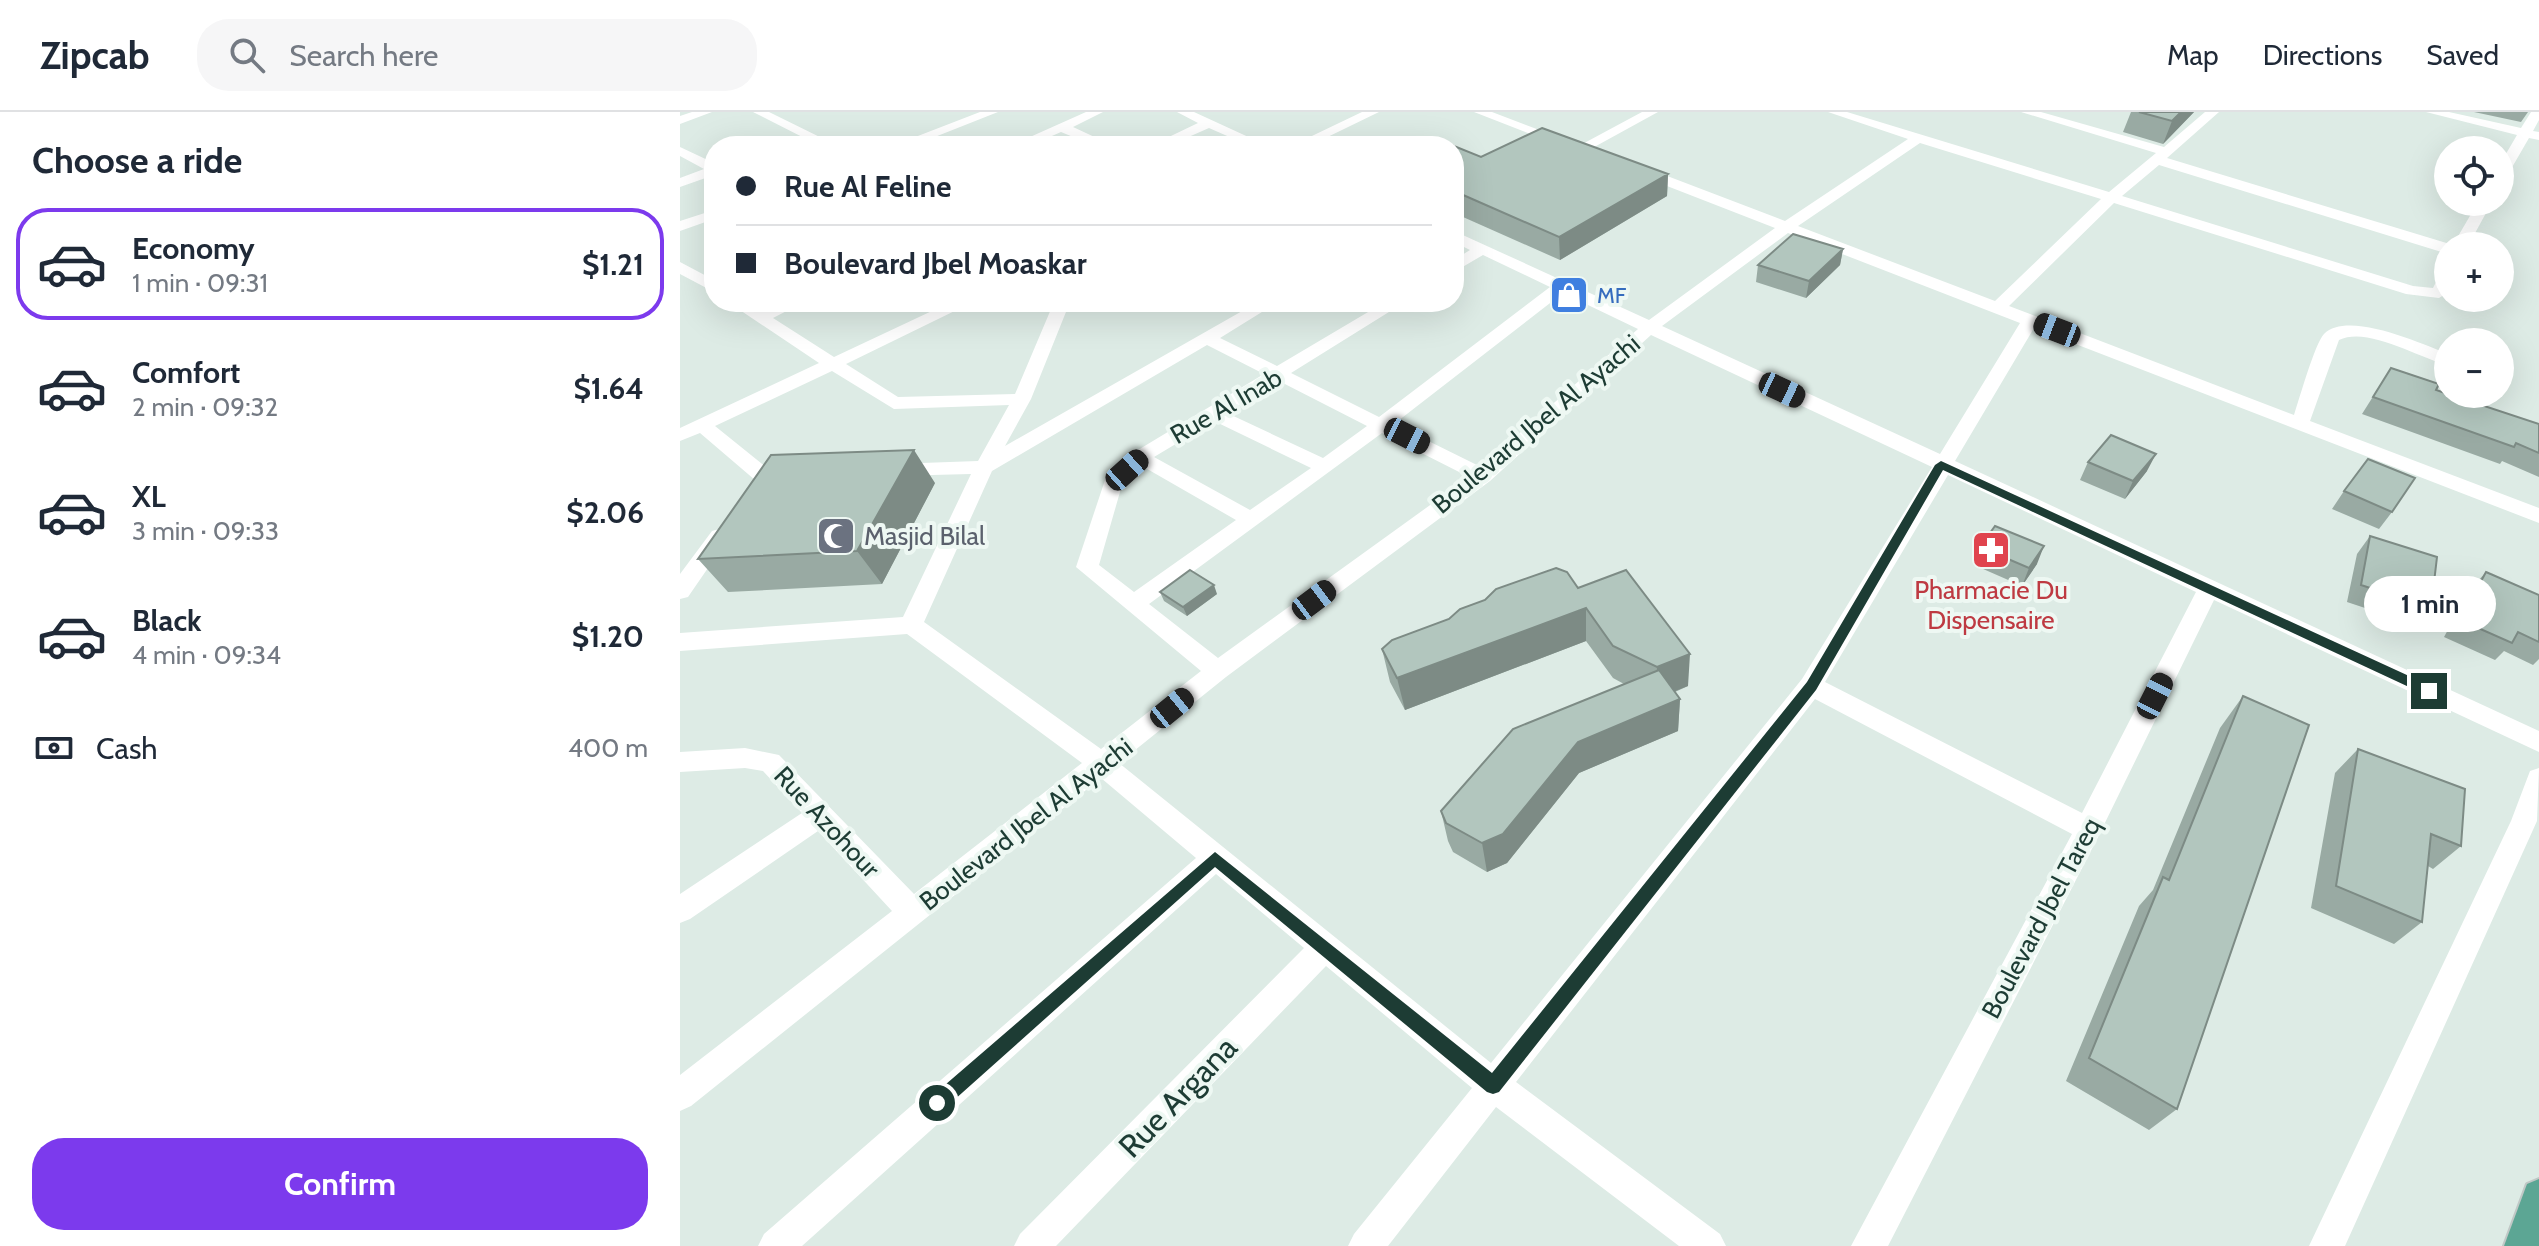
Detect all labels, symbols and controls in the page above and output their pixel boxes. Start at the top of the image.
search box [197,19,757,91]
text: Zipcab [40,32,149,79]
icon: search [225,33,269,77]
text: Search here [289,37,438,74]
text: Map [2167,38,2219,72]
text: Directions [2263,38,2382,72]
text: Saved [2426,38,2499,72]
map controls [2434,136,2514,408]
button: locate [2434,136,2514,216]
text: Choose a ride [32,138,242,182]
text: Rue Al Feline [784,168,952,205]
icon: car [36,228,108,300]
text: Economy [132,230,255,267]
button: + [2434,232,2514,312]
text: Boulevard Jbel Moaskar [784,245,1087,282]
text: $1.21 [582,246,644,283]
text: 1 min · 09:31 [132,267,268,299]
shop icon: MF [1548,274,1590,316]
place label: MF [1597,282,1627,309]
car [2030,310,2084,350]
street label: Boulevard Jbel Al Ayachi [1425,328,1647,520]
button: − [2434,328,2514,408]
icon: car [36,352,108,424]
text: Comfort [132,354,240,391]
street label: Rue Al Inab [1164,361,1288,451]
car [1755,369,1809,411]
text: $1.64 [573,370,644,407]
text: 2 min · 09:32 [132,391,278,423]
car [1380,414,1434,458]
car [1101,445,1153,495]
icon: car [36,476,108,548]
text: XL [132,478,166,515]
text: $2.06 [566,494,644,531]
text: 3 min · 09:33 [132,515,279,547]
mosque icon: Masjid Bilal [815,515,857,557]
place label: Masjid Bilal [864,520,985,552]
pharmacy icon: Pharmacie Du Dispensaire [1970,529,2012,571]
place label: Pharmacie Du Dispensaire [1914,574,2068,636]
callout: 1 min [2363,575,2495,631]
car [1288,576,1340,624]
text: 1 min [2401,588,2459,620]
icon: car [36,600,108,672]
text: Black [132,602,202,639]
text: $1.20 [572,618,644,655]
text: 4 min · 09:34 [132,639,281,671]
car [2133,669,2177,723]
route end [2411,673,2447,709]
car [1146,684,1198,732]
icon: cash [32,726,76,770]
text: Cash [96,730,158,767]
street label: Boulevard Jbel Al Ayachi [913,731,1139,917]
text: 400 m [568,732,648,764]
street label: Rue Azohour [767,760,887,885]
street label: Boulevard Jbel Tareq [1975,812,2107,1024]
street label: Rue Argana [1110,1027,1245,1165]
route start [919,1085,955,1121]
button: Confirm [32,1138,648,1230]

